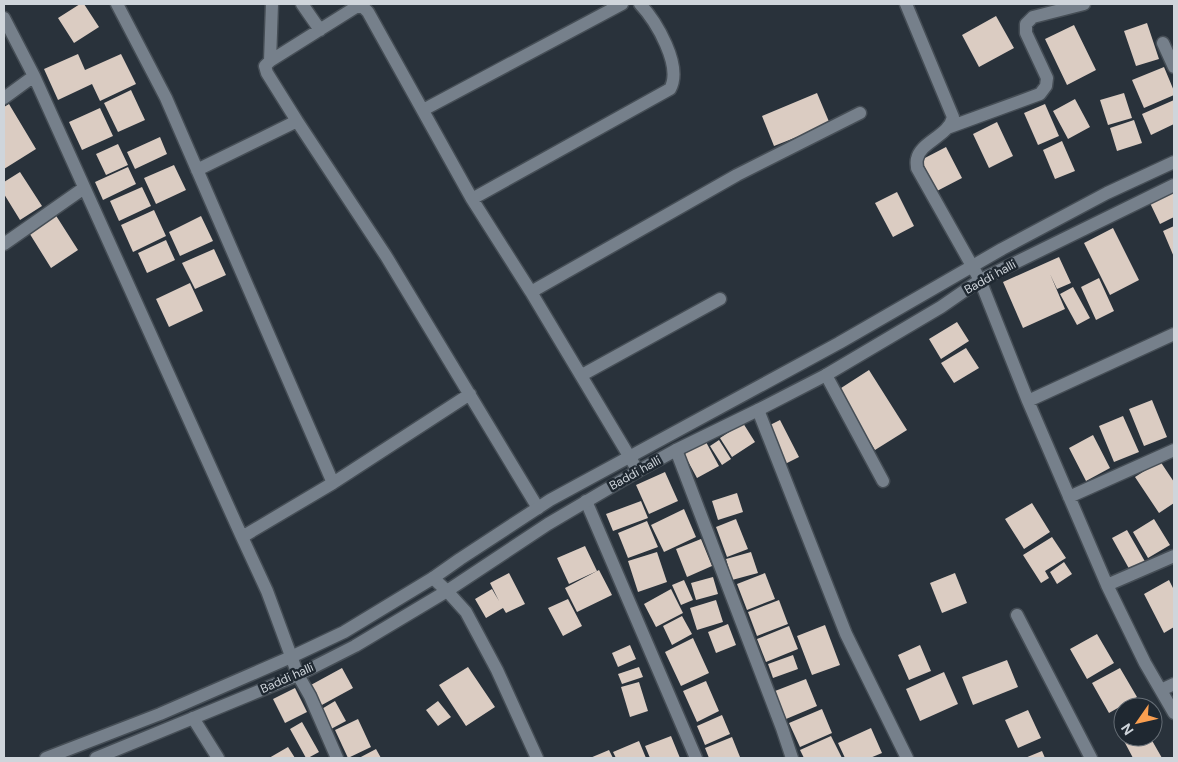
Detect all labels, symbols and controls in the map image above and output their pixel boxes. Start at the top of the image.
street label: Baddi halli [961,256,1019,298]
street label: Baddi halli [606,452,664,494]
street label: Baddi halli [258,659,316,697]
north arrow [1113,697,1163,747]
text: N [1117,720,1138,739]

